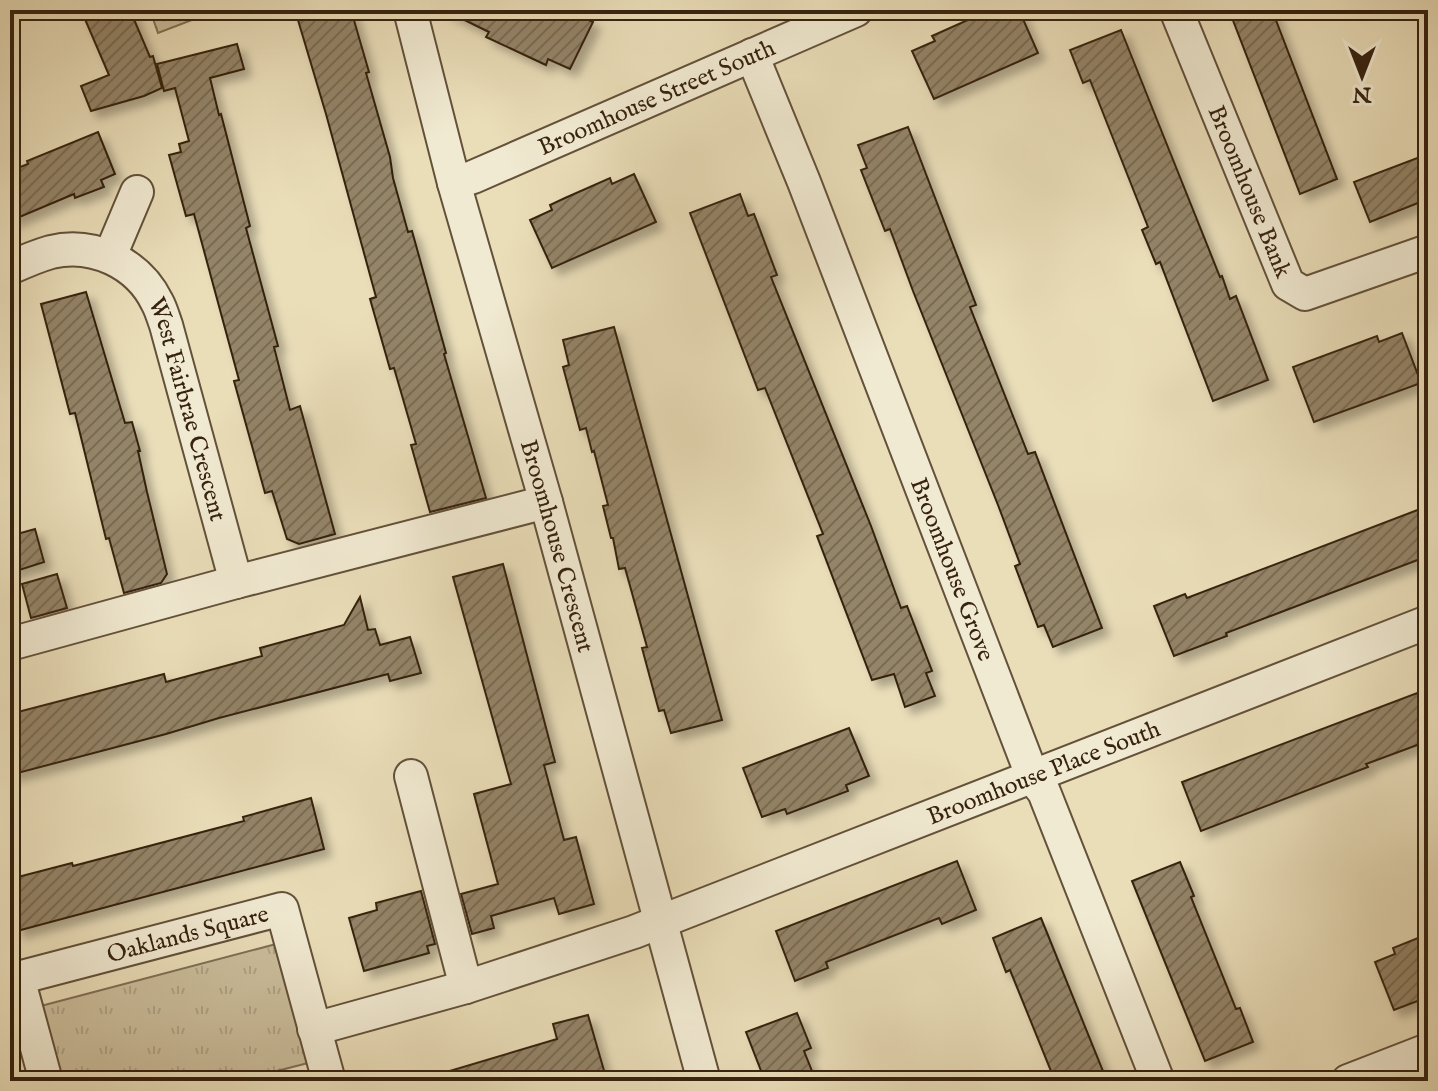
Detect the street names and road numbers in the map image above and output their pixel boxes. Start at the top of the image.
street label: Broomhouse Street South [534,33,780,164]
street label: Broomhouse Bank [1200,101,1298,283]
street label: West Fairbrae Crescent [140,293,233,525]
street label: Broomhouse Crescent [512,436,600,656]
street label: Broomhouse Grove [902,474,1001,666]
street label: Broomhouse Place South [923,714,1165,833]
street label: Oaklands Square [104,899,272,971]

